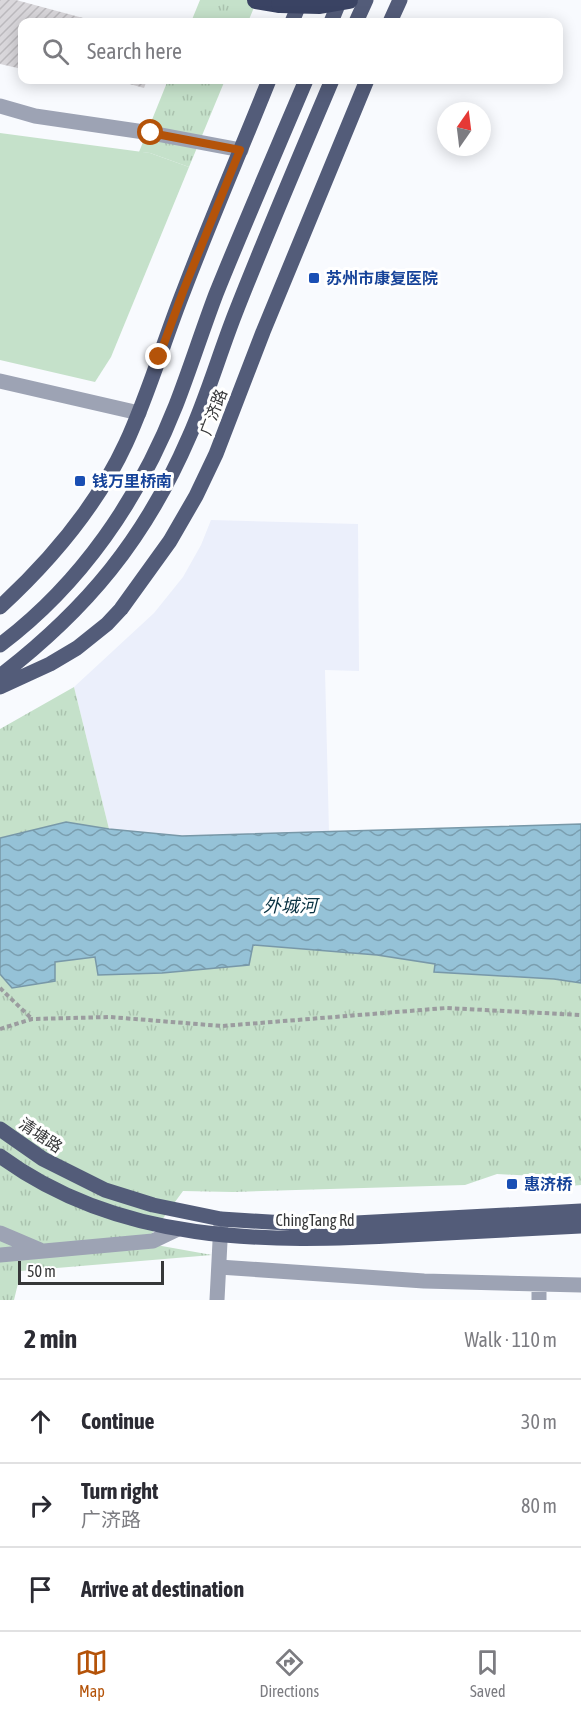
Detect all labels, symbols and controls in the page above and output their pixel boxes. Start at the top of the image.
search box [18,18,563,84]
icon: search [39,35,72,68]
text: Search here [87,38,182,64]
north arrow [437,102,491,156]
route start [137,119,163,145]
place label: 苏州市康复医院 [326,269,438,287]
marker: 苏州市康复医院 [307,271,321,285]
route end [145,343,171,369]
street label: 广济路 [196,386,230,438]
place label: 钱万里桥南 [92,472,172,490]
marker: 钱万里桥南 [73,474,87,488]
water label: 外城河 [263,895,320,916]
street label: 清塘路 [16,1114,66,1156]
place label: 惠济桥 [524,1175,573,1193]
marker: 惠济桥 [505,1177,519,1191]
street label: ChingTang Rd [275,1211,355,1230]
scale bar [18,1258,164,1286]
text: 50 m [27,1262,56,1280]
text: 2 min [24,1324,77,1354]
text: Walk · 110 m [465,1328,557,1351]
icon: ahead [24,1405,57,1438]
text: Continue [81,1408,155,1434]
text: 30 m [521,1410,557,1433]
text: Turn right [81,1478,158,1504]
icon: right [24,1489,57,1522]
text: 80 m [521,1494,557,1517]
text: 广济路 [81,1508,141,1531]
icon: arrive [24,1573,57,1606]
text: Arrive at destination [81,1576,244,1602]
tab: Map [75,1646,108,1700]
tab: Directions [259,1646,319,1700]
tab: Saved [470,1646,505,1700]

